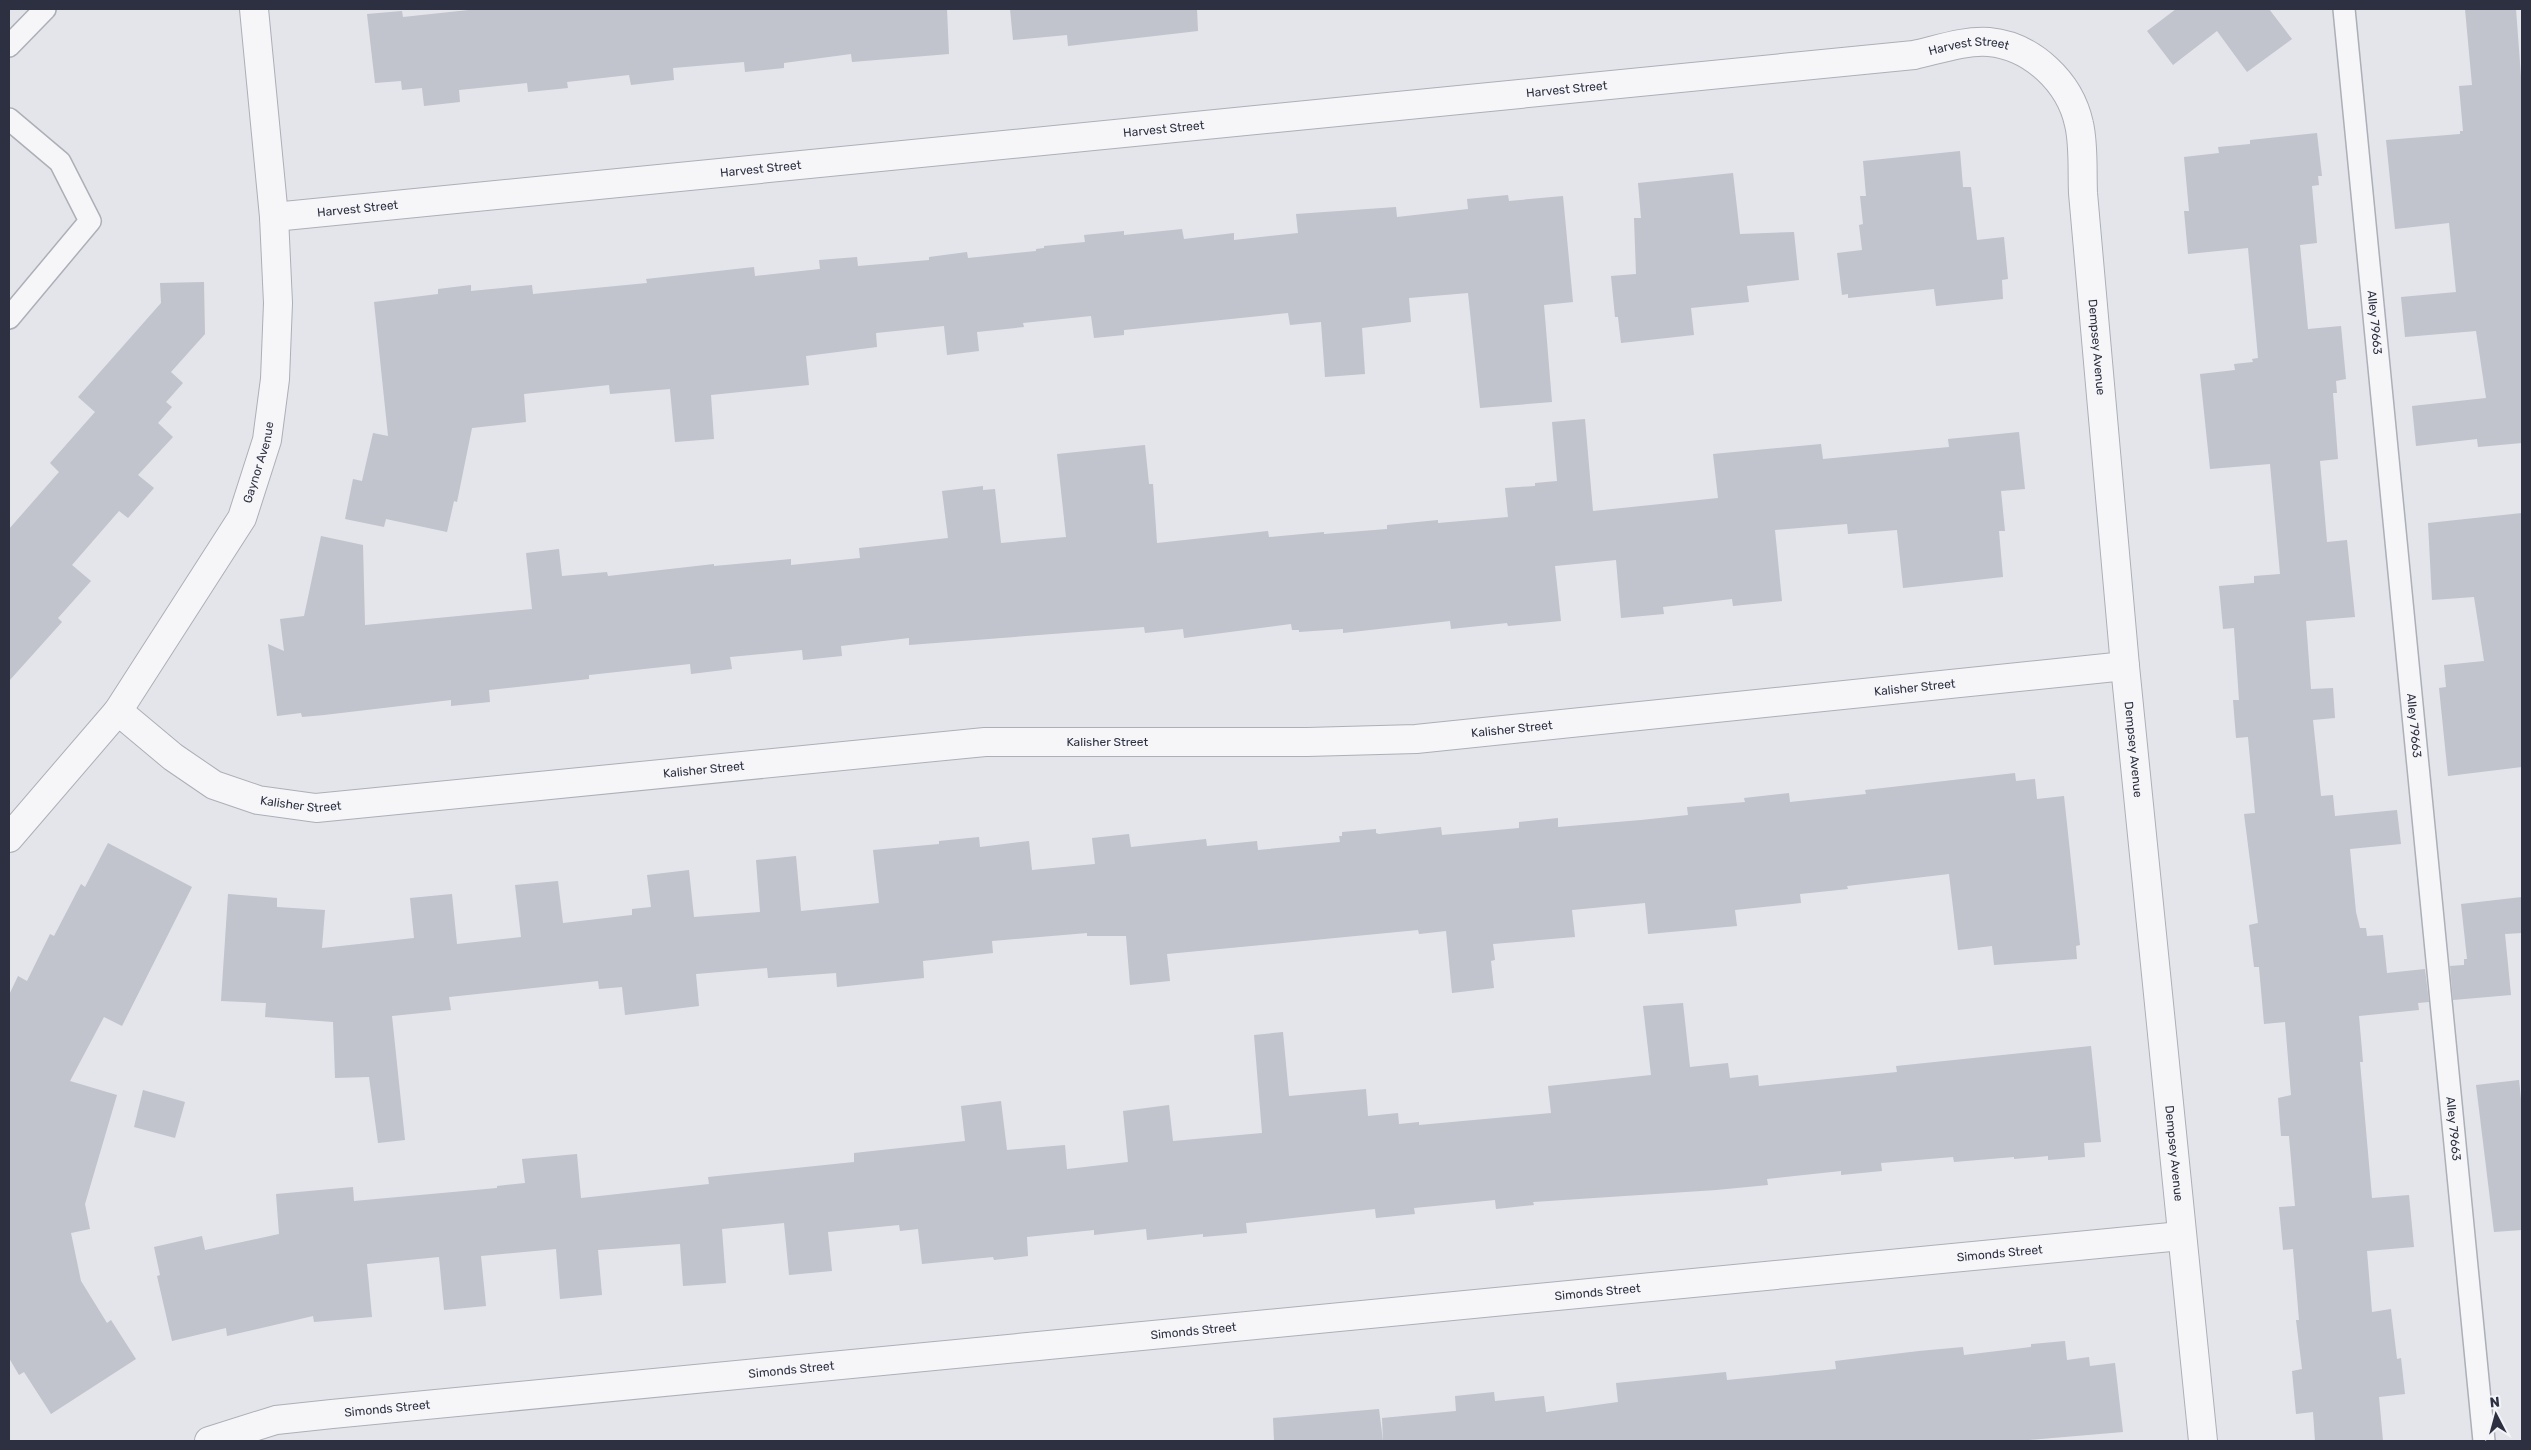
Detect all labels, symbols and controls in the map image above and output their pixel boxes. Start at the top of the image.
street label: Harvest Street [1927,35,2011,58]
street label: Harvest Street [1525,78,1608,100]
street label: Harvest Street [1122,118,1205,140]
street label: Harvest Street [719,158,802,180]
street label: Harvest Street [316,198,399,220]
street label: Alley 79663 [2365,290,2385,355]
street label: Dempsey Avenue [2085,298,2108,396]
street label: Gaynor Avenue [240,420,276,505]
street label: Kalisher Street [1873,676,1956,699]
street label: Alley 79663 [2404,693,2424,758]
street label: Dempsey Avenue [2122,701,2145,798]
street label: Kalisher Street [1470,718,1553,740]
street label: Kalisher Street [1066,735,1149,749]
street label: Kalisher Street [662,759,745,781]
street label: Kalisher Street [259,793,342,815]
street label: Alley 79663 [2443,1096,2464,1161]
street label: Dempsey Avenue [2162,1105,2186,1202]
street label: Simonds Street [1956,1242,2044,1265]
street label: Simonds Street [1554,1281,1641,1303]
street label: Simonds Street [1150,1320,1237,1342]
street label: Simonds Street [748,1359,835,1381]
north arrow [2471,1390,2521,1440]
text: N [2489,1394,2501,1412]
street label: Simonds Street [344,1398,431,1420]

